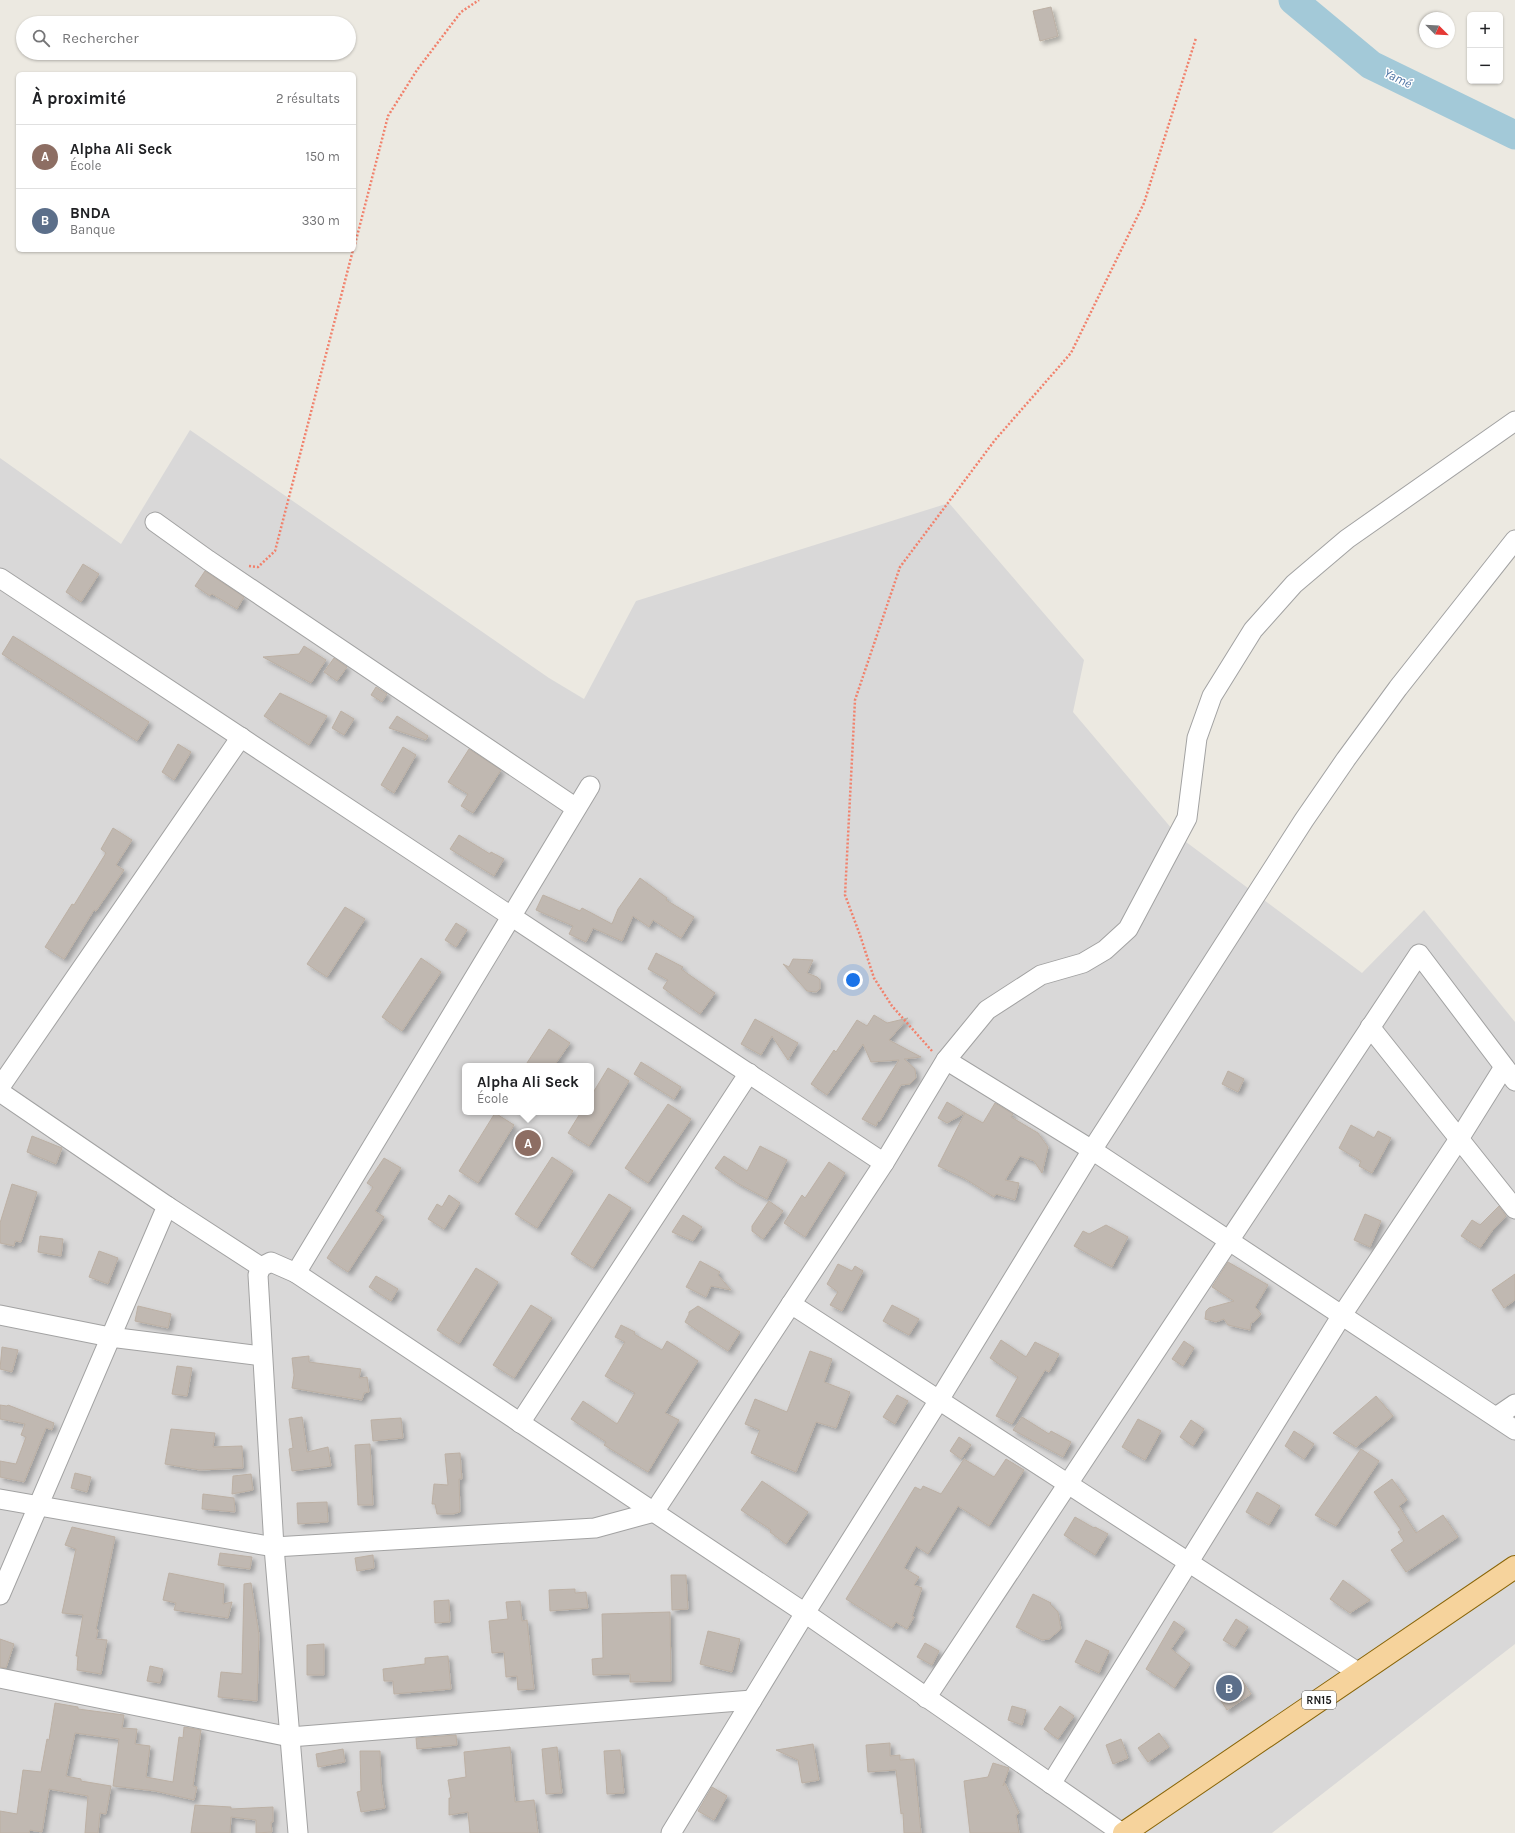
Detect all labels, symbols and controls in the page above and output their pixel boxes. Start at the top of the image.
north arrow [1419,12,1455,48]
map controls [1467,12,1503,84]
button: + [1467,12,1503,48]
search box [16,16,356,60]
icon: search [30,27,52,49]
text: Rechercher [62,29,139,47]
button: − [1467,48,1503,84]
water label: Yamé [1382,65,1414,91]
text: À proximité [32,88,126,108]
text: 2 résultats [276,91,340,106]
text: Alpha Ali Seck [70,140,172,158]
text: A [41,149,49,164]
text: 150 m [305,149,340,164]
text: École [70,158,101,173]
text: BNDA [70,204,110,222]
text: B [41,213,49,228]
text: 330 m [302,213,340,228]
text: Banque [70,222,115,237]
your location [843,970,863,990]
popup [462,1063,594,1115]
text: Alpha Ali Seck [477,1073,579,1091]
text: École [477,1091,508,1106]
pin: A [515,1128,541,1158]
pin: B [1216,1673,1242,1703]
road number: RN15 [1302,1691,1336,1709]

